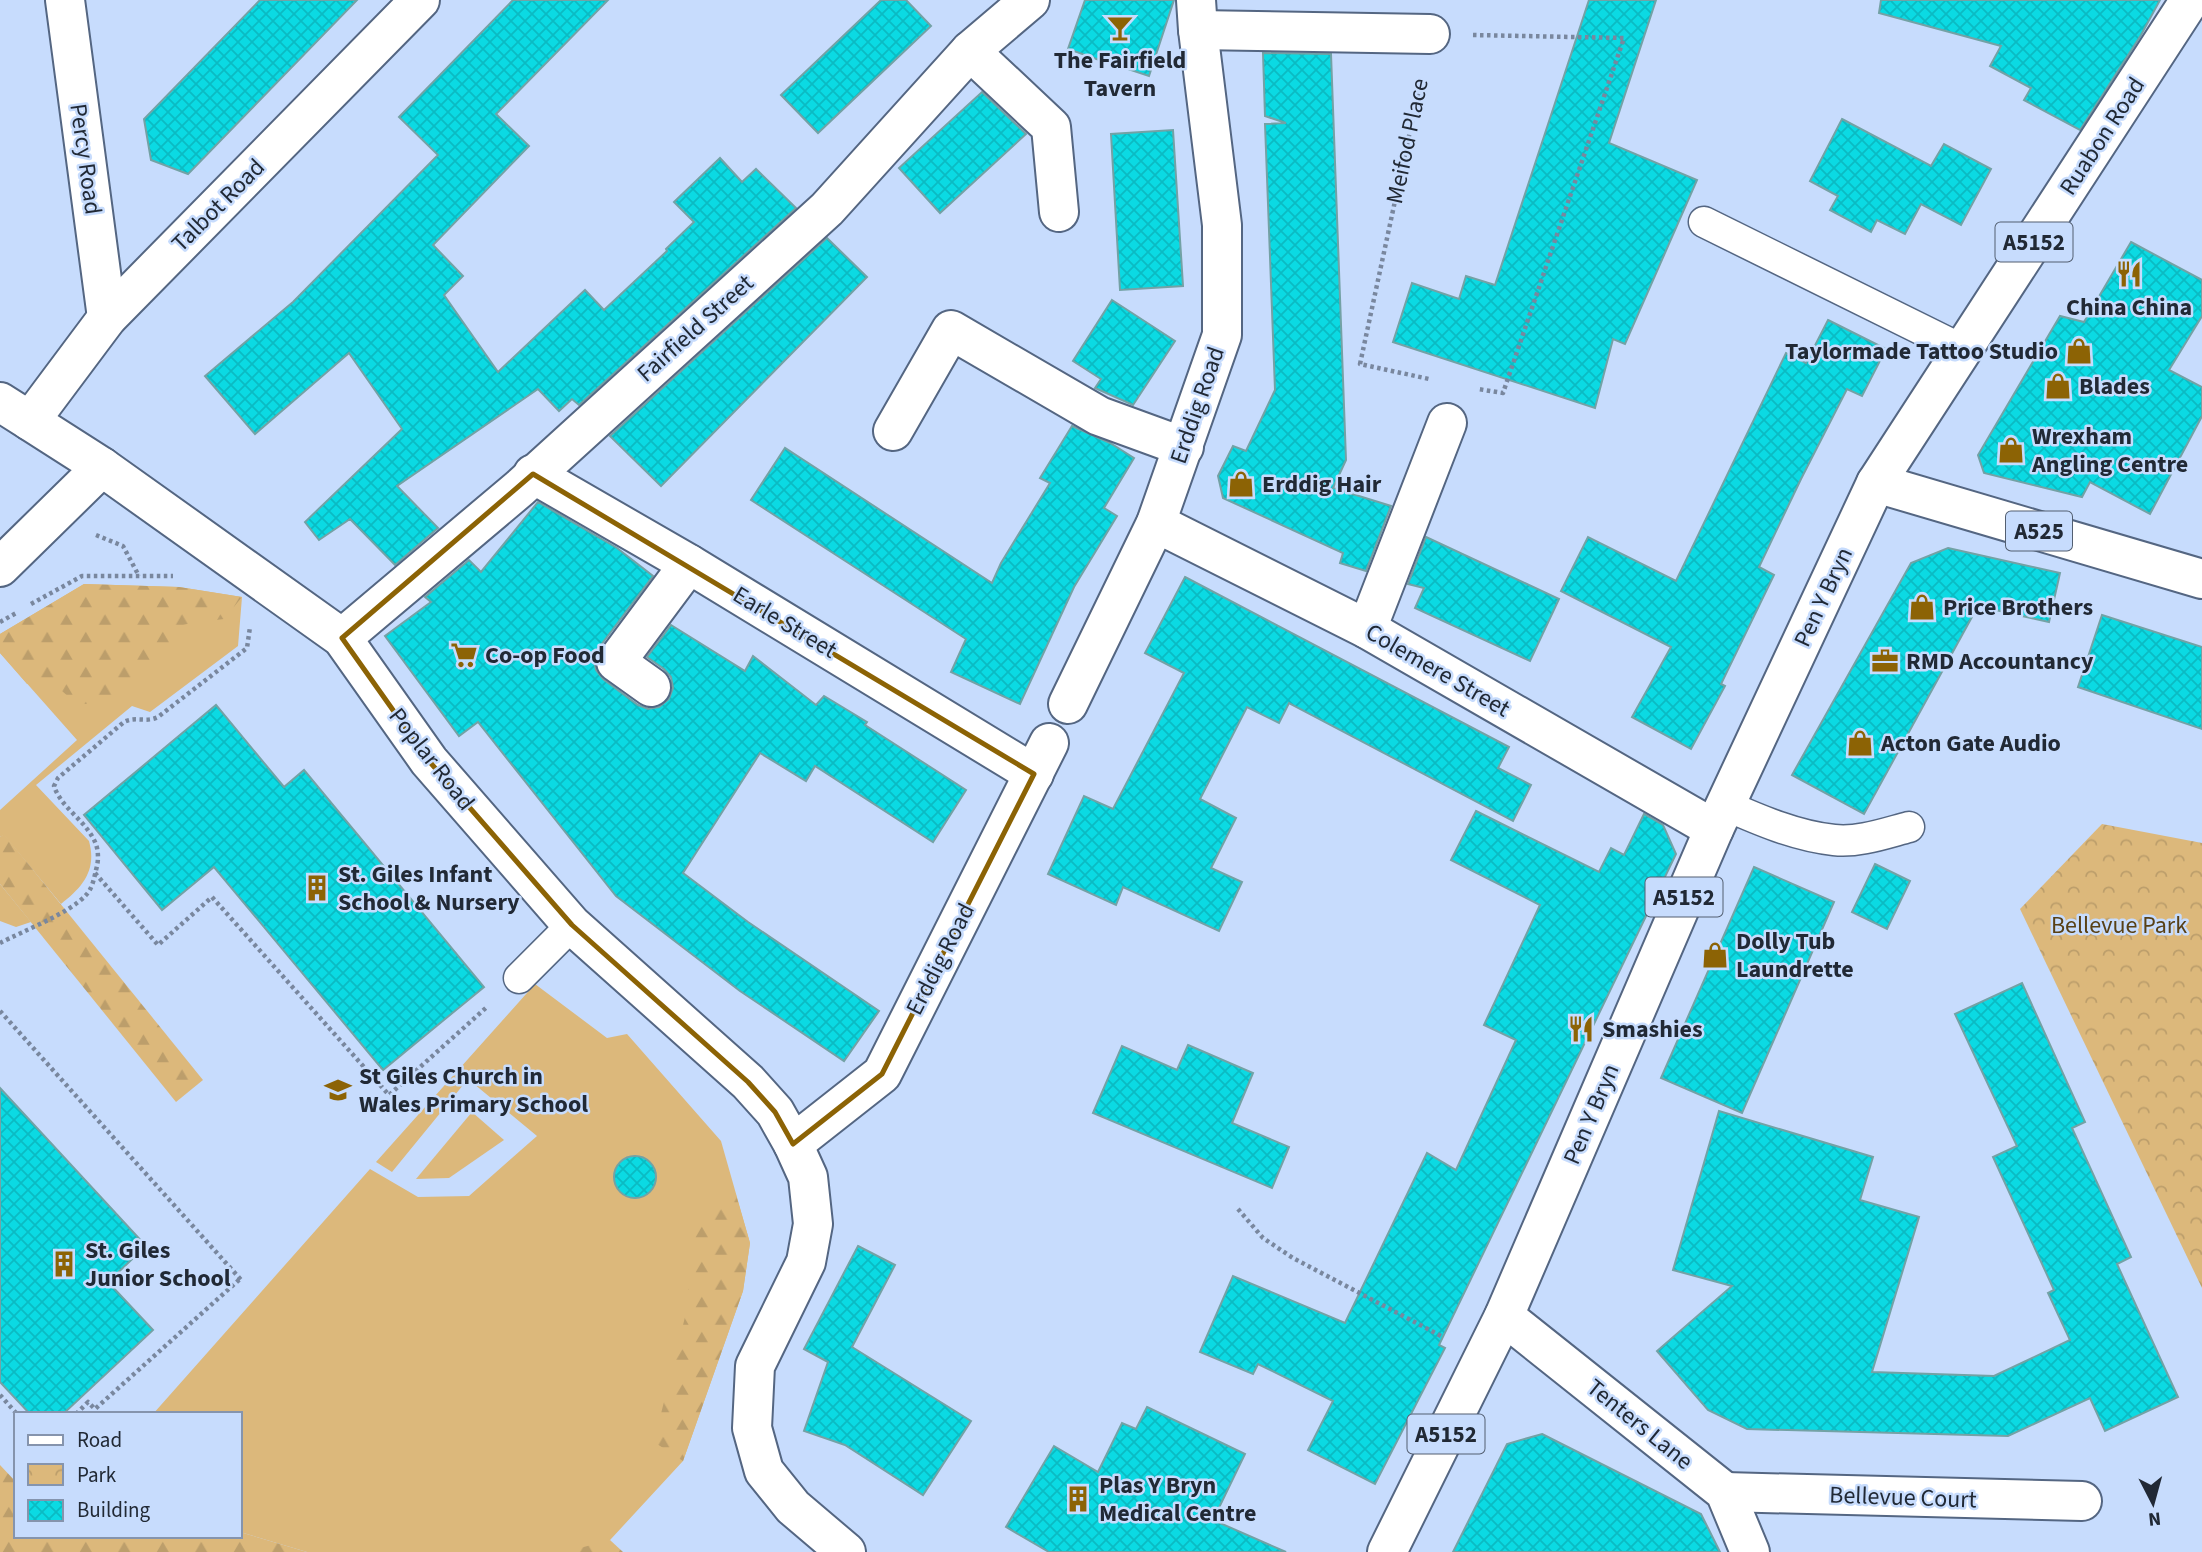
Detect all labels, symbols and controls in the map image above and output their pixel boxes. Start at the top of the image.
bar icon: The Fairfield Tavern [1105,13,1135,43]
place label: The Fairfield Tavern [1054,43,1186,106]
street label: Ruabon Road [2051,70,2154,202]
street label: Meifod Place [1377,75,1438,207]
street label: Percy Road [60,101,111,217]
street label: Talbot Road [164,151,273,260]
road number: A5152 [1996,222,2072,262]
restaurant icon: China China [2114,259,2144,289]
street label: Fairfield Street [629,266,762,390]
place label: China China [2066,290,2192,325]
place label: Taylormade Tattoo Studio [1785,334,2058,369]
shop icon: Taylormade Tattoo Studio [2064,336,2094,366]
street label: Erddig Road [1161,342,1234,468]
place label: Blades [2079,369,2150,404]
shop icon: Blades [2043,371,2073,401]
place label: Wrexham Angling Centre [2031,419,2188,482]
shop icon: Wrexham Angling Centre [1996,435,2026,465]
place label: Erddig Hair [1262,467,1382,502]
shop icon: Erddig Hair [1226,469,1256,499]
road number: A525 [2006,512,2072,551]
street label: Pen Y Bryn [1785,542,1862,653]
street label: Earle Street [726,578,843,667]
place label: Price Brothers [1943,590,2093,625]
shop icon: Price Brothers [1907,592,1937,622]
street label: Colemere Street [1359,615,1516,726]
place label: Co-op Food [485,638,605,673]
supermarket icon: Co-op Food [449,640,479,670]
place label: RMD Accountancy [1906,644,2094,679]
office icon: RMD Accountancy [1870,646,1900,676]
street label: Poplar Road [380,700,483,818]
place label: Acton Gate Audio [1880,726,2061,761]
shop icon: Acton Gate Audio [1845,728,1875,758]
place label: St. Giles Infant School & Nursery [338,857,520,920]
building icon: St. Giles Infant School & Nursery [302,873,332,903]
road number: A5152 [1646,877,1722,916]
street label: Erddig Road [897,897,984,1021]
park label: Bellevue Park [2051,908,2187,943]
place label: Dolly Tub Laundrette [1736,924,1854,987]
shop icon: Dolly Tub Laundrette [1700,940,1730,970]
place label: Smashies [1602,1012,1703,1047]
restaurant icon: Smashies [1566,1014,1596,1044]
street label: Pen Y Bryn [1555,1058,1628,1170]
place label: St Giles Church in Wales Primary School [359,1059,588,1122]
school or university icon: St Giles Church in Wales Primary School [323,1075,353,1105]
place label: St. Giles Junior School [85,1233,231,1296]
building icon: St. Giles Junior School [49,1249,79,1279]
street label: Tenters Lane [1579,1371,1700,1478]
legend [14,1412,242,1538]
road number: A5152 [1408,1414,1484,1454]
text: Road [77,1425,122,1455]
text: Park [77,1460,117,1490]
place label: Plas Y Bryn Medical Centre [1099,1468,1256,1531]
north arrow [2118,1468,2188,1538]
street label: Bellevue Court [1829,1477,1977,1518]
building icon: Plas Y Bryn Medical Centre [1063,1484,1093,1514]
text: Building [77,1495,151,1525]
text: N [2147,1504,2162,1533]

